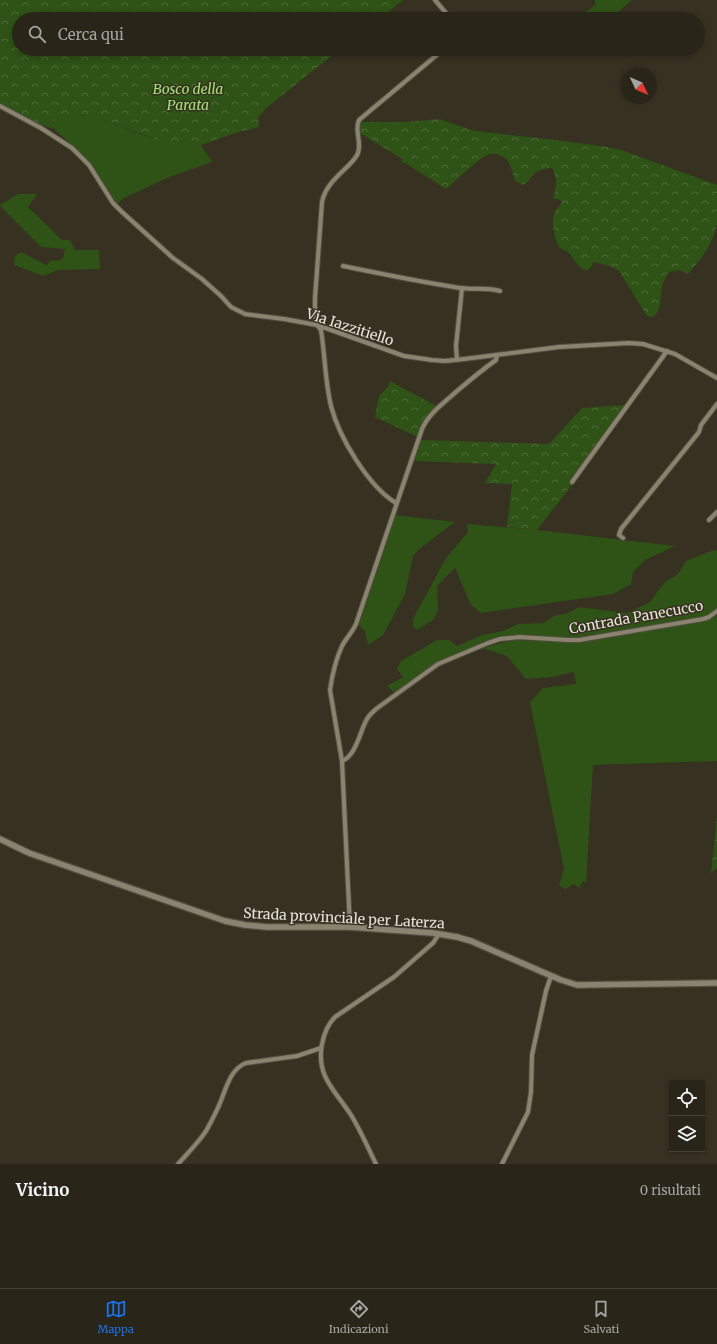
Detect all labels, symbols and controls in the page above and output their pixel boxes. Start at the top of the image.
search box [12,12,705,56]
icon: search [26,23,48,45]
text: Cerca qui [58,25,124,44]
north arrow [621,68,657,104]
park label: Bosco della Parata [153,80,223,114]
street label: Via Iazzitiello [303,304,396,350]
street label: Contrada Panecucco [568,596,704,638]
street label: Strada provinciale per Laterza [243,904,446,932]
map controls [669,1080,705,1152]
button: locate [669,1080,705,1116]
button: layers [669,1116,705,1152]
text: Vicino [16,1179,69,1201]
text: 0 risultati [640,1182,701,1199]
tab: Mappa [98,1298,134,1336]
tab: Indicazioni [329,1298,388,1336]
tab: Salvati [584,1298,619,1336]

